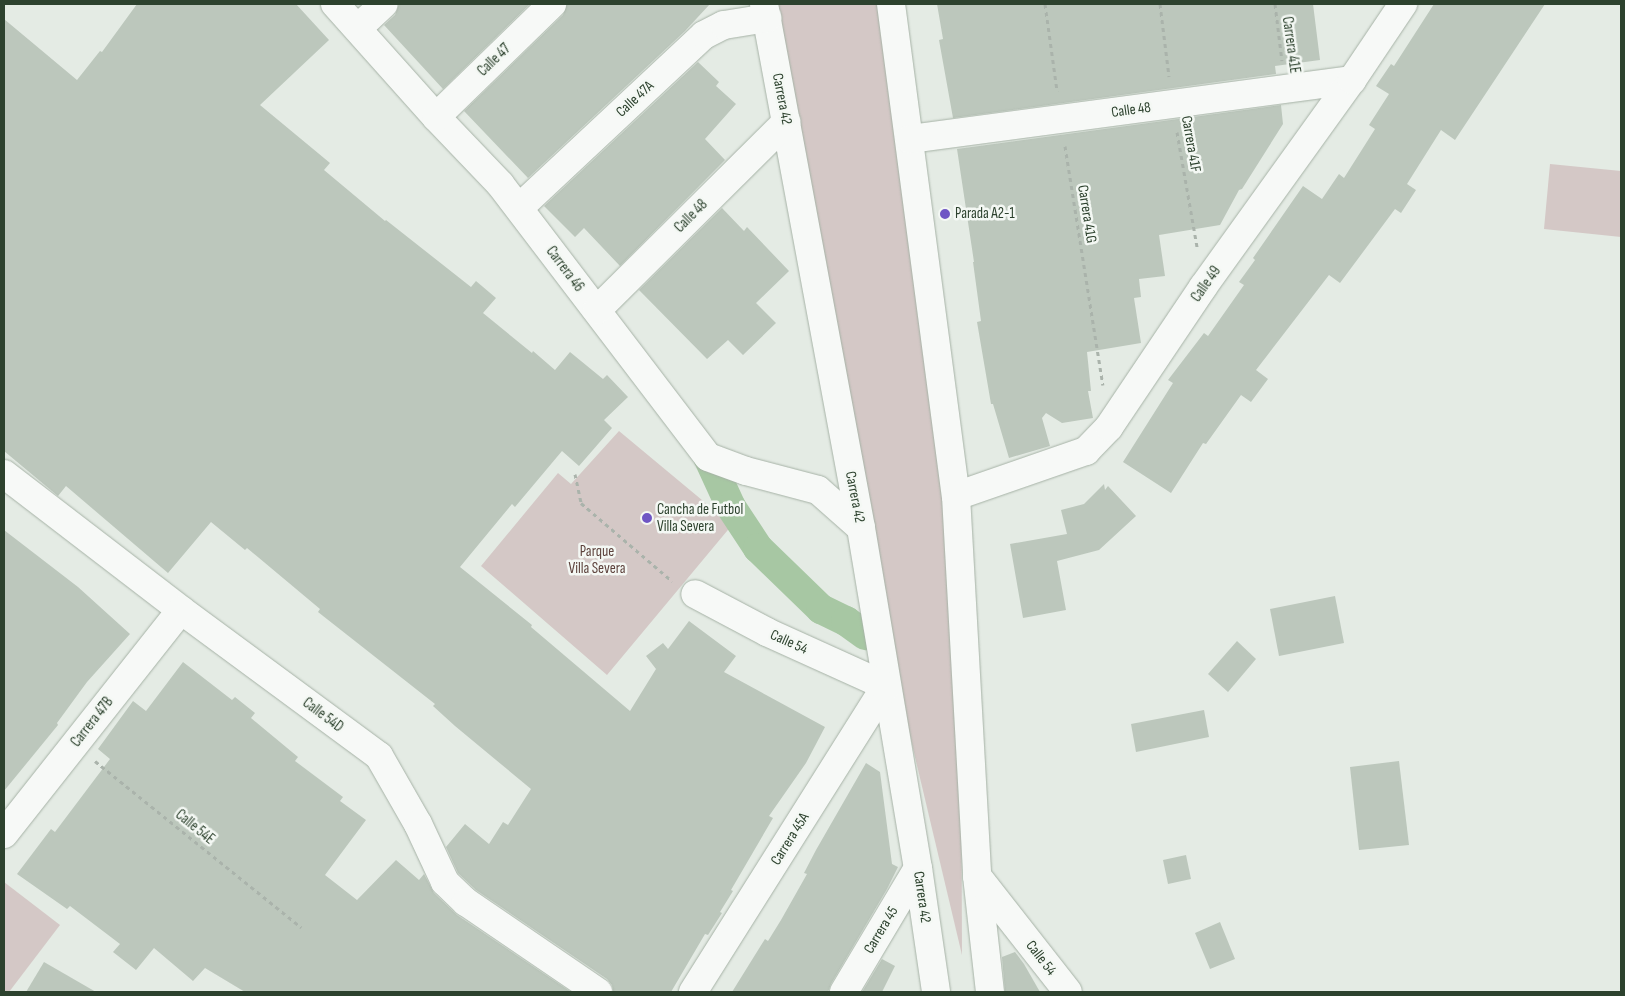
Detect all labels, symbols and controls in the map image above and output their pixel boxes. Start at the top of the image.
street label: Carrera 41E [1278,15,1304,75]
street label: Calle 47 [474,40,514,80]
street label: Carrera 42 [768,72,796,126]
street label: Calle 47A [612,77,658,121]
street label: Calle 48 [1110,98,1152,122]
street label: Carrera 41F [1177,114,1205,174]
street label: Carrera 41G [1074,184,1100,244]
street label: Calle 48 [671,196,711,236]
place label: Parada A2-1 [955,205,1015,223]
marker: Parada A2-1 [939,208,951,220]
street label: Carrera 46 [542,243,588,295]
street label: Calle 49 [1187,263,1225,305]
street label: Carrera 42 [841,470,869,524]
place label: Cancha de Futbol Villa Severa [657,500,743,535]
marker: Cancha de Futbol Villa Severa [641,512,653,524]
park label: Parque Villa Severa [568,542,626,577]
street label: Calle 54 [767,626,811,658]
street label: Carrera 47B [67,693,117,751]
street label: Calle 54D [299,694,347,736]
street label: Calle 54E [172,806,218,848]
street label: Carrera 45A [767,810,813,868]
street label: Carrera 42 [909,870,935,924]
street label: Carrera 45 [860,903,902,957]
street label: Calle 54 [1022,937,1060,979]

